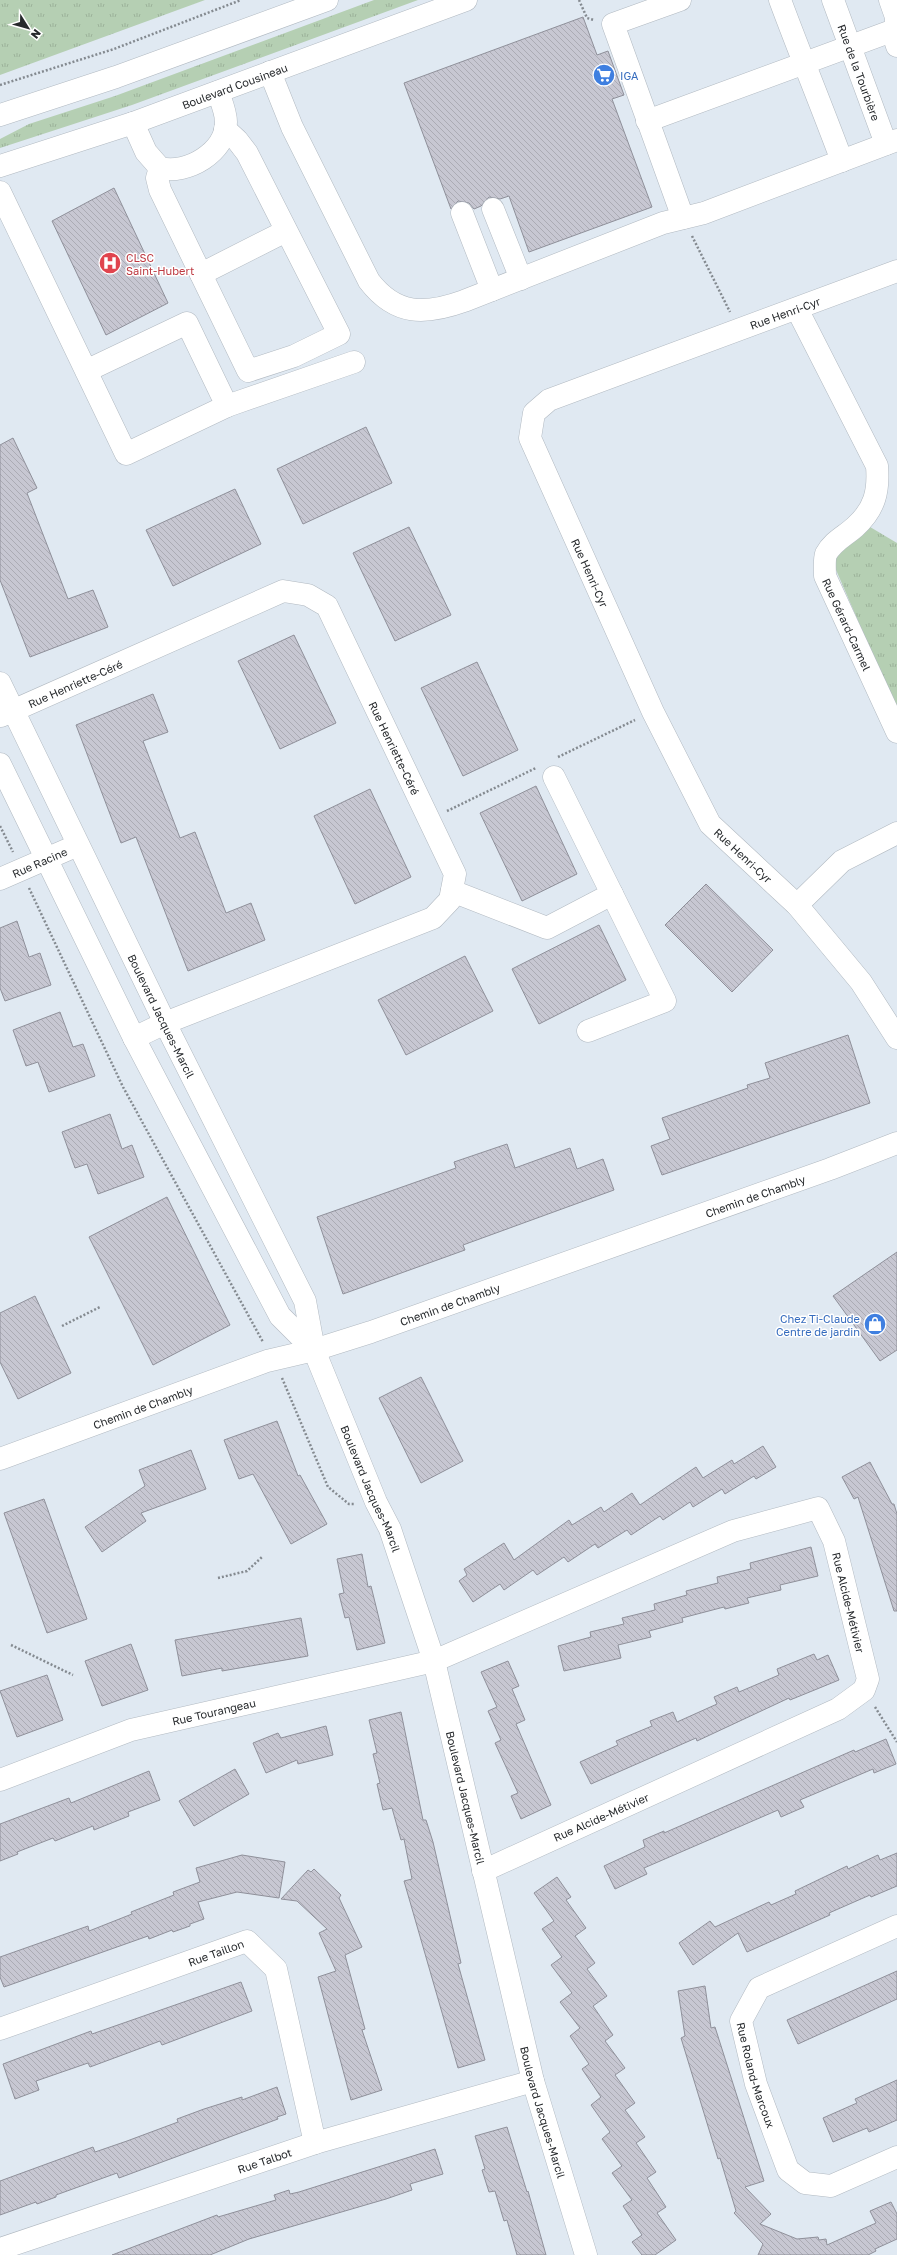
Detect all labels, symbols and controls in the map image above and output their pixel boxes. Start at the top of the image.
north arrow [8,8,48,48]
street label: Rue de la Tourbière [836,22,883,122]
text: N [29,27,44,42]
street label: Boulevard Cousineau [180,60,289,111]
supermarket icon: IGA [591,62,617,88]
place label: IGA [620,69,639,82]
hospital icon: CLSC Saint-Hubert [97,250,123,276]
place label: CLSC Saint-Hubert [126,251,194,277]
street label: Rue Henri-Cyr [748,294,823,332]
street label: Rue Henri-Cyr [569,536,612,610]
street label: Rue Gérard-Carmel [820,576,874,673]
street label: Rue Henriette-Céré [26,657,124,710]
street label: Rue Henriette-Céré [367,699,423,797]
street label: Rue Henri-Cyr [712,825,775,886]
street label: Rue Racine [10,844,69,880]
street label: Boulevard Jacques-Marcil [126,952,198,1080]
street label: Chemin de Chambly [703,1172,807,1219]
street label: Chemin de Chambly [398,1280,501,1328]
shop icon: Chez Ti-Claude Centre de jardin [862,1311,888,1337]
place label: Chez Ti-Claude Centre de jardin [776,1312,860,1338]
street label: Chemin de Chambly [91,1382,194,1431]
street label: Boulevard Jacques-Marcil [339,1423,404,1554]
street label: Rue Alcide-Métivier [831,1551,868,1655]
street label: Rue Tourangeau [171,1695,257,1727]
street label: Boulevard Jacques-Marcil [444,1730,488,1866]
street label: Rue Alcide-Métivier [551,1790,651,1844]
street label: Rue Taillon [186,1936,245,1968]
street label: Rue Roland-Marcoux [735,2021,778,2130]
street label: Boulevard Jacques-Marcil [519,2045,569,2180]
street label: Rue Talbot [236,2145,293,2175]

